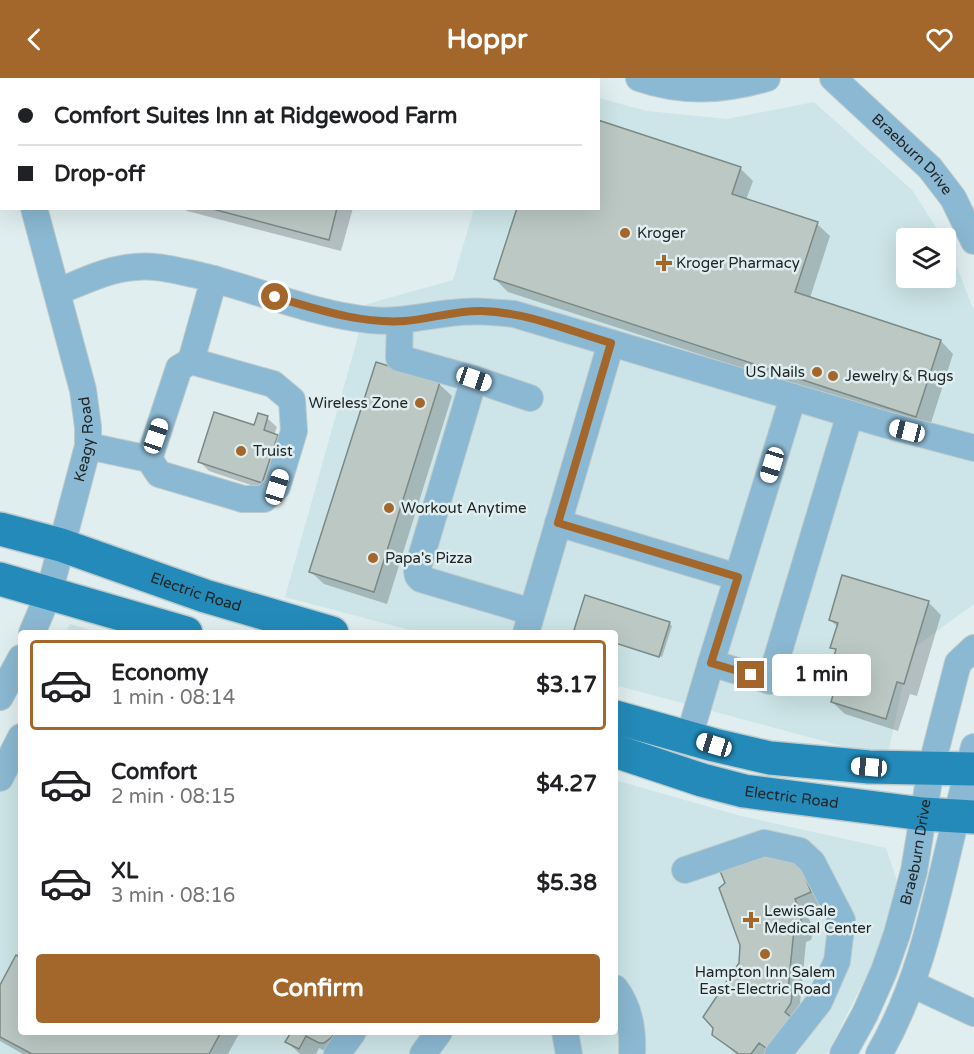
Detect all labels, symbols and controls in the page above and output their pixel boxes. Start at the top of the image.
icon: back [18,23,51,56]
text: Hoppr [447,23,527,56]
icon: heart [923,23,956,56]
text: Comfort Suites Inn at Ridgewood Farm [54,103,457,129]
street label: Braeburn Drive [868,110,956,198]
text: Drop-off [54,161,145,187]
place label: Kroger [637,224,686,242]
marker: Kroger [618,226,632,240]
map controls [896,228,956,288]
button: layers [896,228,956,288]
place label: Kroger Pharmacy [676,254,800,272]
marker: Kroger Pharmacy [657,256,671,270]
route start [261,283,288,310]
place label: US Nails [745,363,805,381]
car [454,365,494,393]
marker: US Nails [810,365,824,379]
place label: Jewelry & Rugs [845,367,953,385]
marker: Jewelry & Rugs [826,369,840,383]
place label: Wireless Zone [308,394,408,412]
street label: Keagy Road [70,396,97,484]
marker: Wireless Zone [413,396,427,410]
car [142,416,170,456]
car [887,418,927,444]
place label: Truist [253,442,293,460]
marker: Truist [234,444,248,458]
car [758,445,786,485]
car [263,467,291,507]
place label: Workout Anytime [401,499,526,517]
marker: Workout Anytime [382,501,396,515]
place label: Papa's Pizza [385,549,473,567]
marker: Papa's Pizza [366,551,380,565]
street label: Electric Road [148,568,244,615]
callout: 1 min [772,654,871,696]
icon: car [39,658,93,712]
text: Economy [111,660,208,686]
route end [737,661,764,688]
text: 1 min [795,663,848,687]
text: $3.17 [536,672,597,698]
text: 1 min · 08:14 [111,686,235,710]
car [694,731,734,759]
car [850,756,888,778]
icon: car [39,757,93,811]
text: Comfort [111,759,197,785]
text: $4.27 [536,771,597,797]
street label: Electric Road [743,782,840,812]
text: 2 min · 08:15 [111,785,235,809]
street label: Braeburn Drive [896,798,935,907]
icon: car [39,856,93,910]
text: XL [111,858,138,884]
text: $5.38 [536,870,597,896]
text: 3 min · 08:16 [111,884,235,908]
place label: LewisGale Medical Center [764,902,872,937]
marker: LewisGale Medical Center [742,911,760,929]
marker: Hampton Inn Salem East-Electric Road [758,947,772,961]
button: Confirm [36,954,600,1023]
place label: Hampton Inn Salem East-Electric Road [695,963,835,998]

